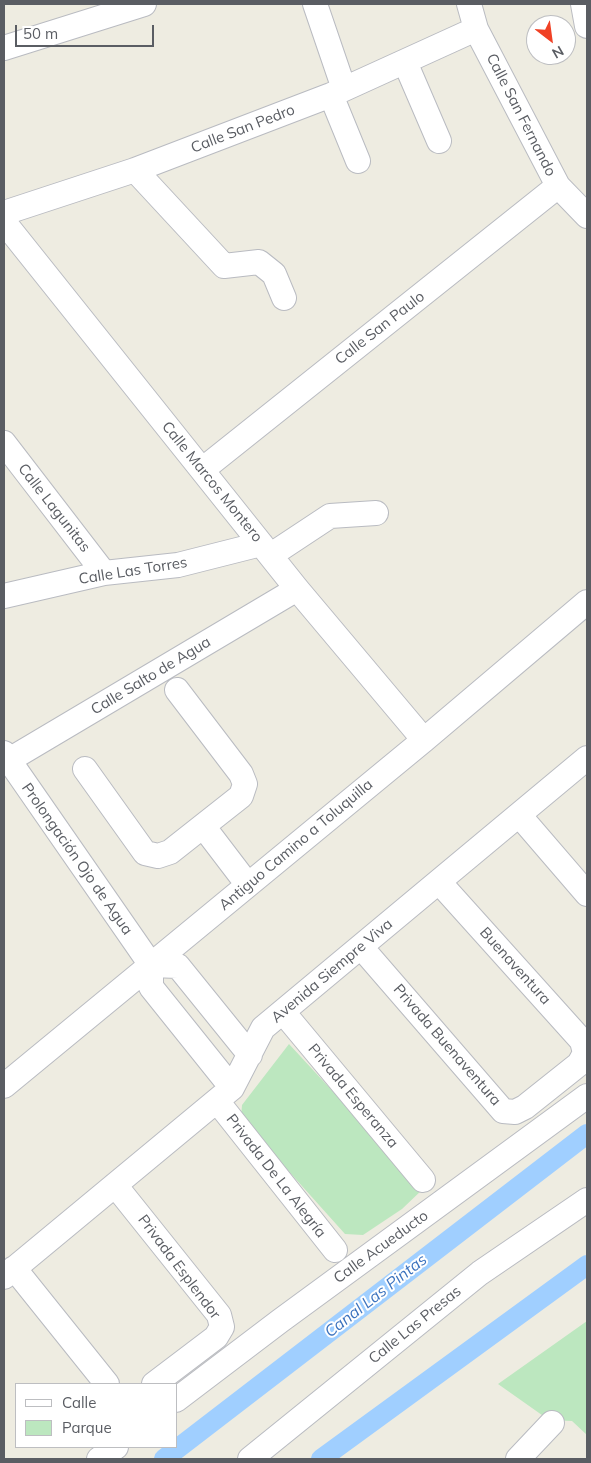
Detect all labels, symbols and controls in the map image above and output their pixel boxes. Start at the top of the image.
scale bar [18,15,156,47]
north arrow [526,15,576,65]
text: 50 m [23,24,58,43]
text: N [549,42,567,63]
street label: Calle San Fernando [482,51,560,179]
street label: Calle San Pedro [189,101,297,157]
street label: Calle San Paulo [332,288,428,368]
street label: Calle Marcos Montero [158,418,266,546]
street label: Calle Lagunitas [14,460,94,556]
street label: Calle Las Torres [77,554,189,588]
street label: Calle Salto de Agua [88,633,214,719]
street label: Antiguo Camino a Toluquilla [216,775,376,915]
street label: Prolongación Ojo de Agua [18,780,136,938]
street label: Avenida Siempre Viva [268,915,396,1027]
street label: Buenaventura [476,924,554,1008]
street label: Privada Buenaventura [389,981,505,1109]
street label: Privada Esperanza [304,1040,402,1152]
street label: Privada De La Alegría [222,1111,330,1241]
street label: Calle Acueducto [330,1207,432,1287]
street label: Privada Esplendor [134,1211,224,1323]
water label: Canal Las Pintas [321,1250,431,1342]
street label: Calle Las Presas [365,1282,465,1368]
legend [15,1383,178,1448]
text: Calle [62,1393,96,1412]
text: Parque [62,1418,112,1437]

